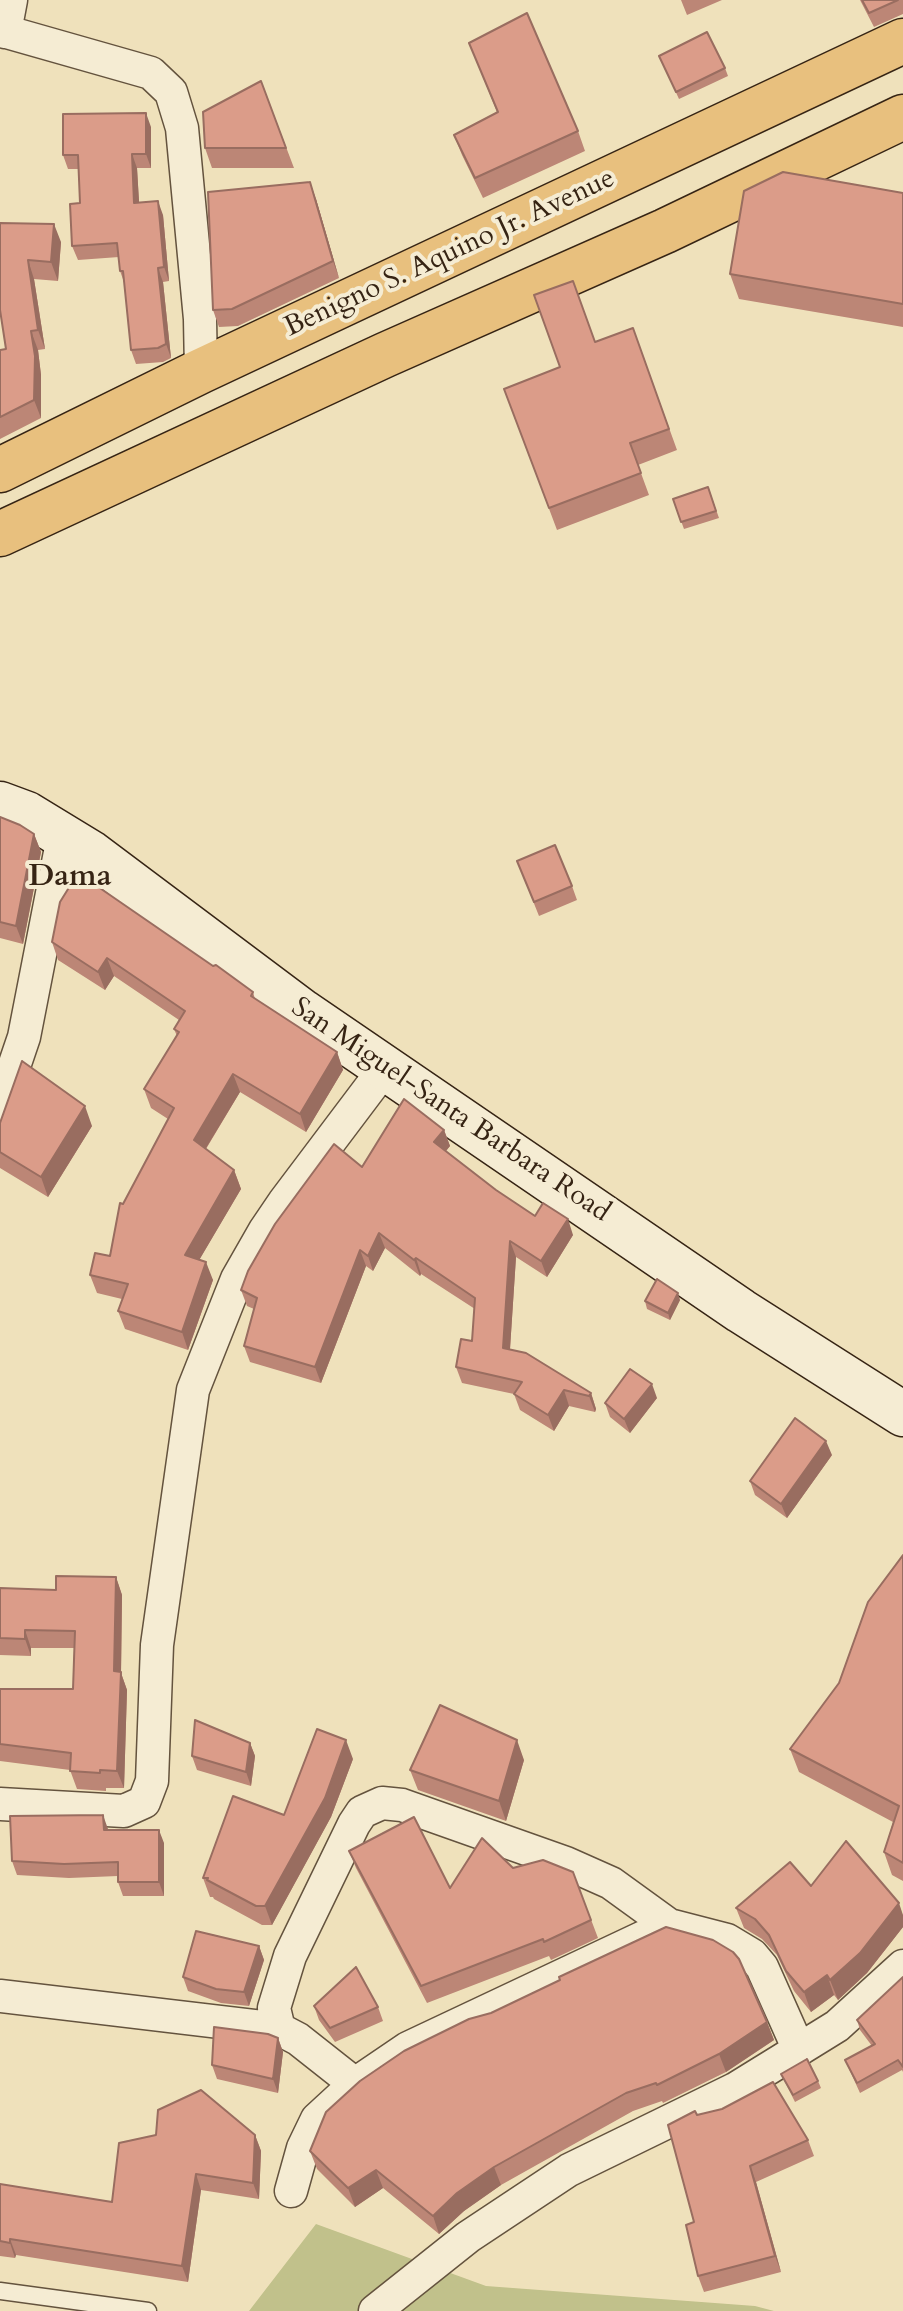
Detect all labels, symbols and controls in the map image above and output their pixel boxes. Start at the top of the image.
street label: Benigno S. Aquino Jr. Avenue [280,163,620,345]
district label: Dama [28,860,112,896]
street label: San Miguel-Santa Barbara Road [284,992,616,1230]

